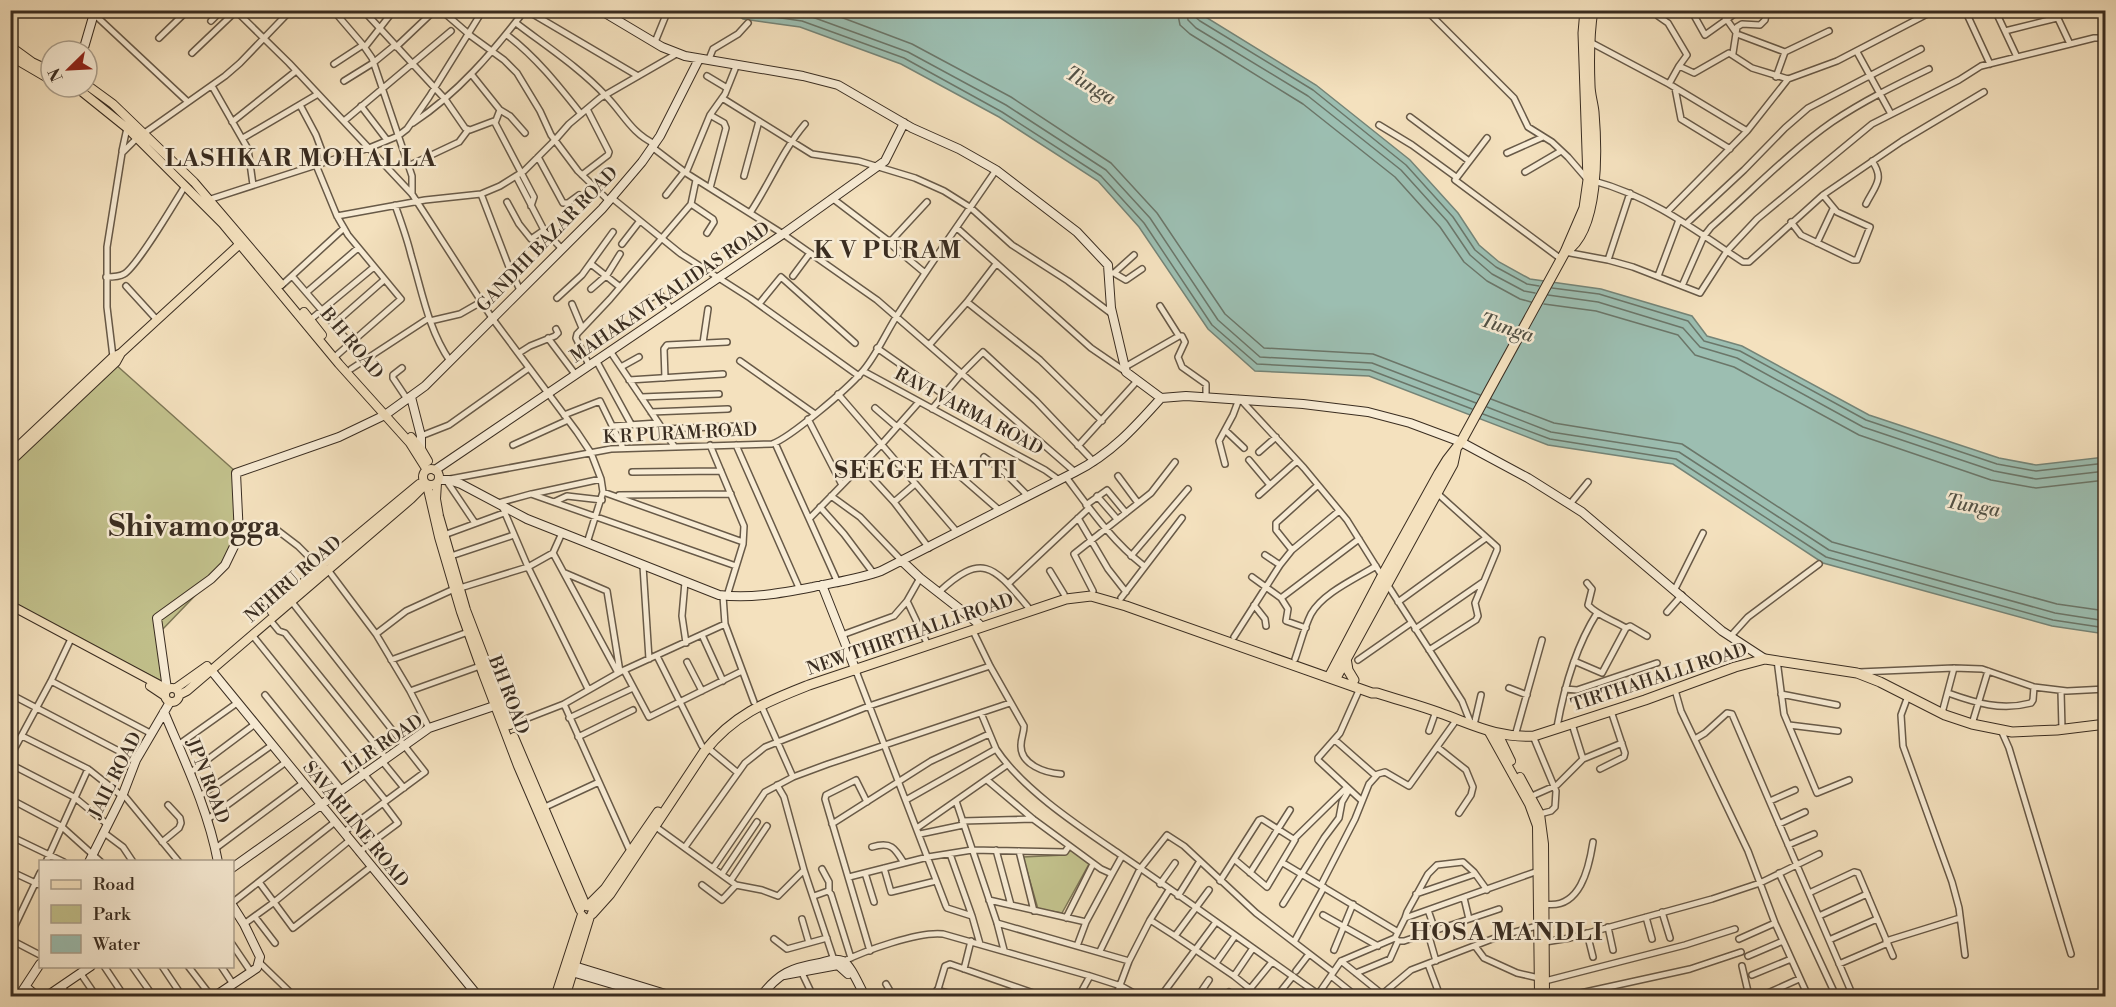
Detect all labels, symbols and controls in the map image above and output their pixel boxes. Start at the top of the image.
north arrow [39,39,99,99]
water label: Tunga [1060,61,1121,112]
text: N [44,65,68,85]
district label: LASHKAR MOHALLA [165,144,437,174]
street label: GANDHI BAZAR ROAD [472,162,623,317]
street label: MAHAKAVI KALIDAS ROAD [566,217,774,368]
district label: K V PURAM [814,236,962,266]
street label: B H ROAD [314,302,388,384]
water label: Tunga [1476,308,1537,349]
street label: RAVI VARMA ROAD [890,363,1047,460]
street label: K R PURAM ROAD [602,418,758,449]
district label: SEEGE HATTI [834,456,1018,486]
water label: Tunga [1943,489,2003,524]
district label: Shivamogga [108,508,281,546]
street label: NEHRU ROAD [240,531,347,628]
street label: NEW THIRTHALLI ROAD [804,588,1017,681]
street label: TIRTHAHALLI ROAD [1568,638,1750,717]
street label: BH ROAD [483,652,534,738]
street label: LLR ROAD [339,709,428,780]
street label: JAIL ROAD [83,728,147,823]
street label: JPN ROAD [180,734,234,827]
street label: SAVARLINE ROAD [298,756,414,892]
legend [39,860,234,968]
text: Road [93,873,136,896]
text: Park [93,903,132,926]
district label: HOSA MANDLI [1410,918,1604,948]
text: Water [92,933,141,956]

